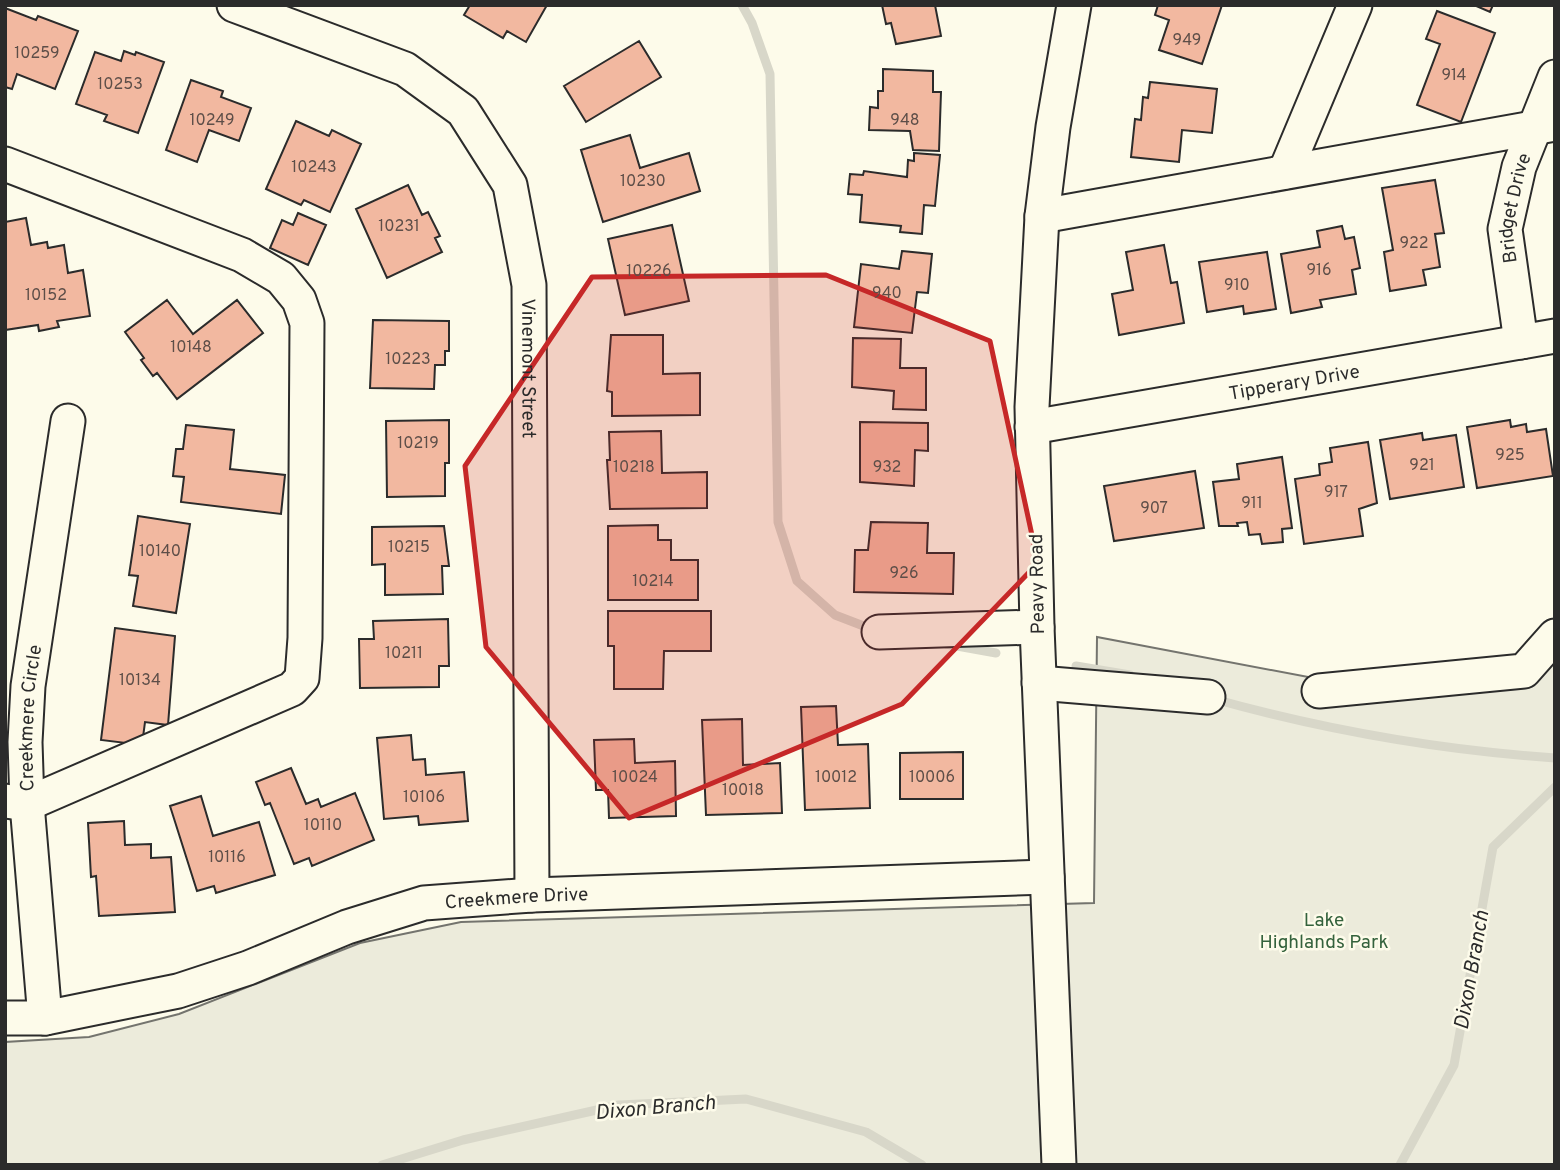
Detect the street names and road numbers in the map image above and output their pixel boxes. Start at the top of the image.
street label: Bridget Drive [1495,150,1537,265]
street label: Vinemont Street [515,298,540,438]
street label: Tipperary Drive [1227,360,1362,407]
street label: Peavy Road [1025,533,1051,635]
street label: Creekmere Circle [15,643,48,792]
street label: Creekmere Drive [444,883,589,915]

